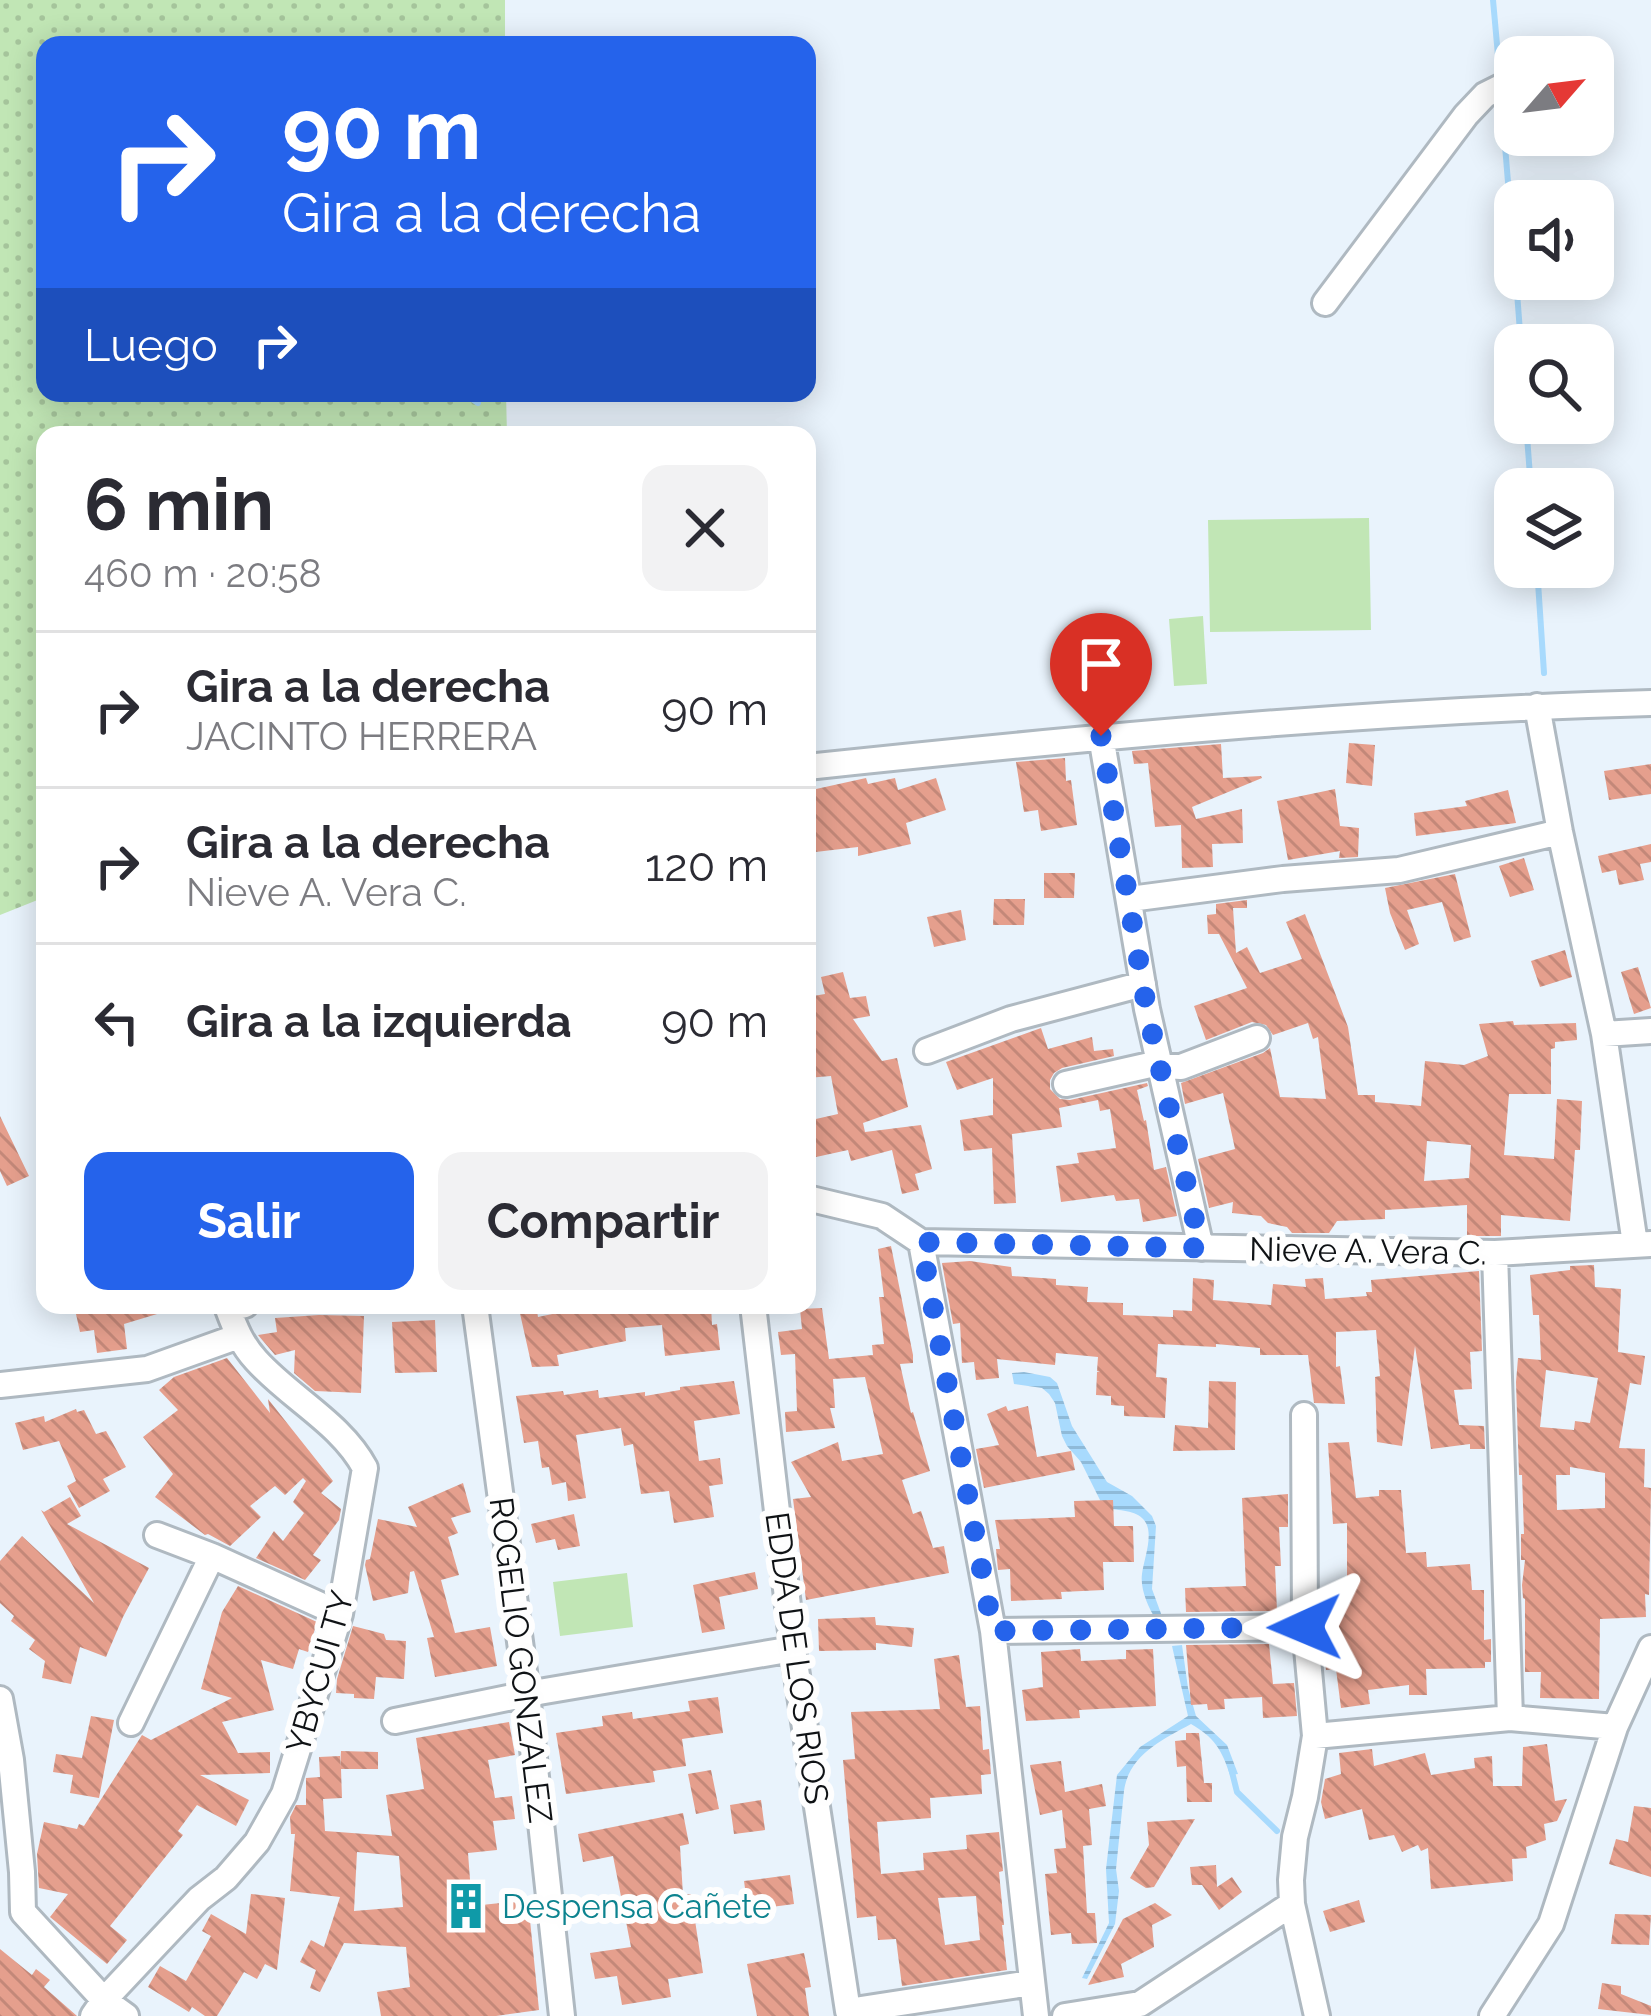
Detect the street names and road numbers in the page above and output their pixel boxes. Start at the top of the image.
street label: Nieve A. Vera C. [1249,1229,1487,1273]
street label: ROGELIO GONZALEZ [482,1495,560,1825]
street label: EDDA DE LOS RIOS [757,1510,837,1806]
street label: YBYCUI TY [278,1586,362,1758]

